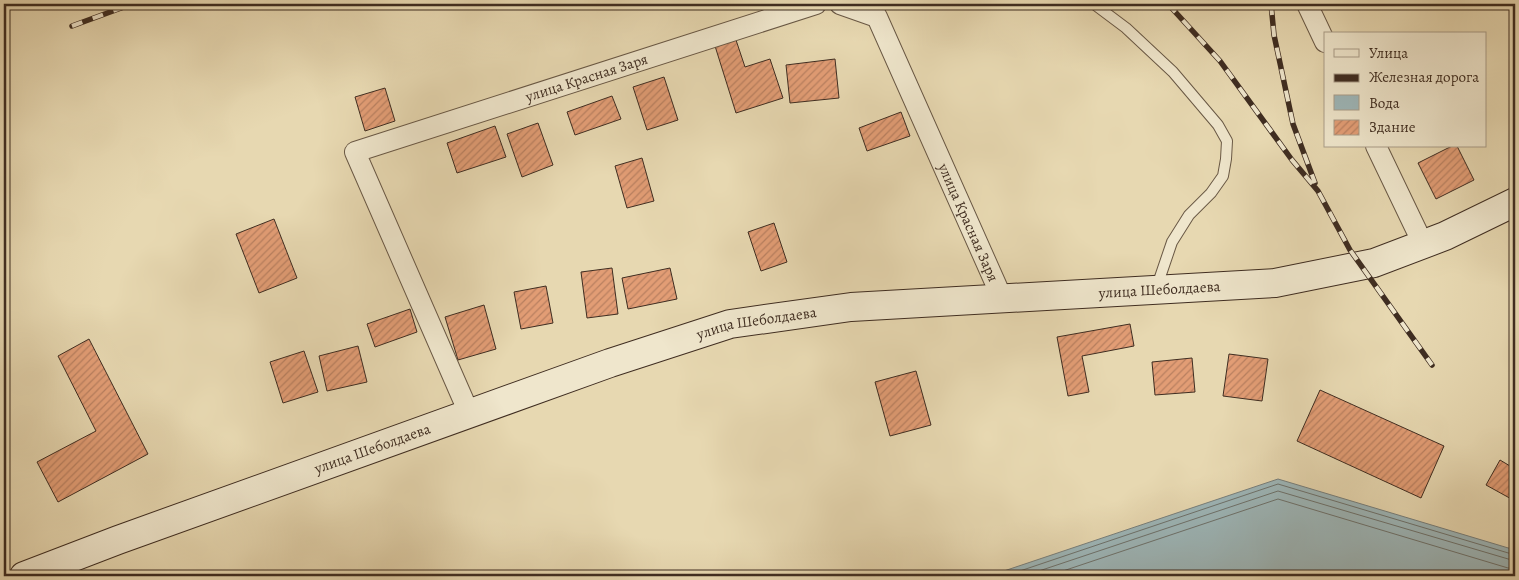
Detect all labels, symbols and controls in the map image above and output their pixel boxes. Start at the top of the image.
legend [1324,32,1486,148]
text: Улица [1369,43,1408,63]
street label: улица Красная Заря [522,49,650,107]
text: Железная дорога [1369,67,1479,87]
text: Вода [1369,93,1400,113]
text: Здание [1369,117,1416,137]
street label: улица Красная Заря [933,159,1003,285]
street label: улица Шеболдаева [1097,276,1221,303]
street label: улица Шеболдаева [693,302,818,345]
street label: улица Шеболдаева [311,418,433,479]

